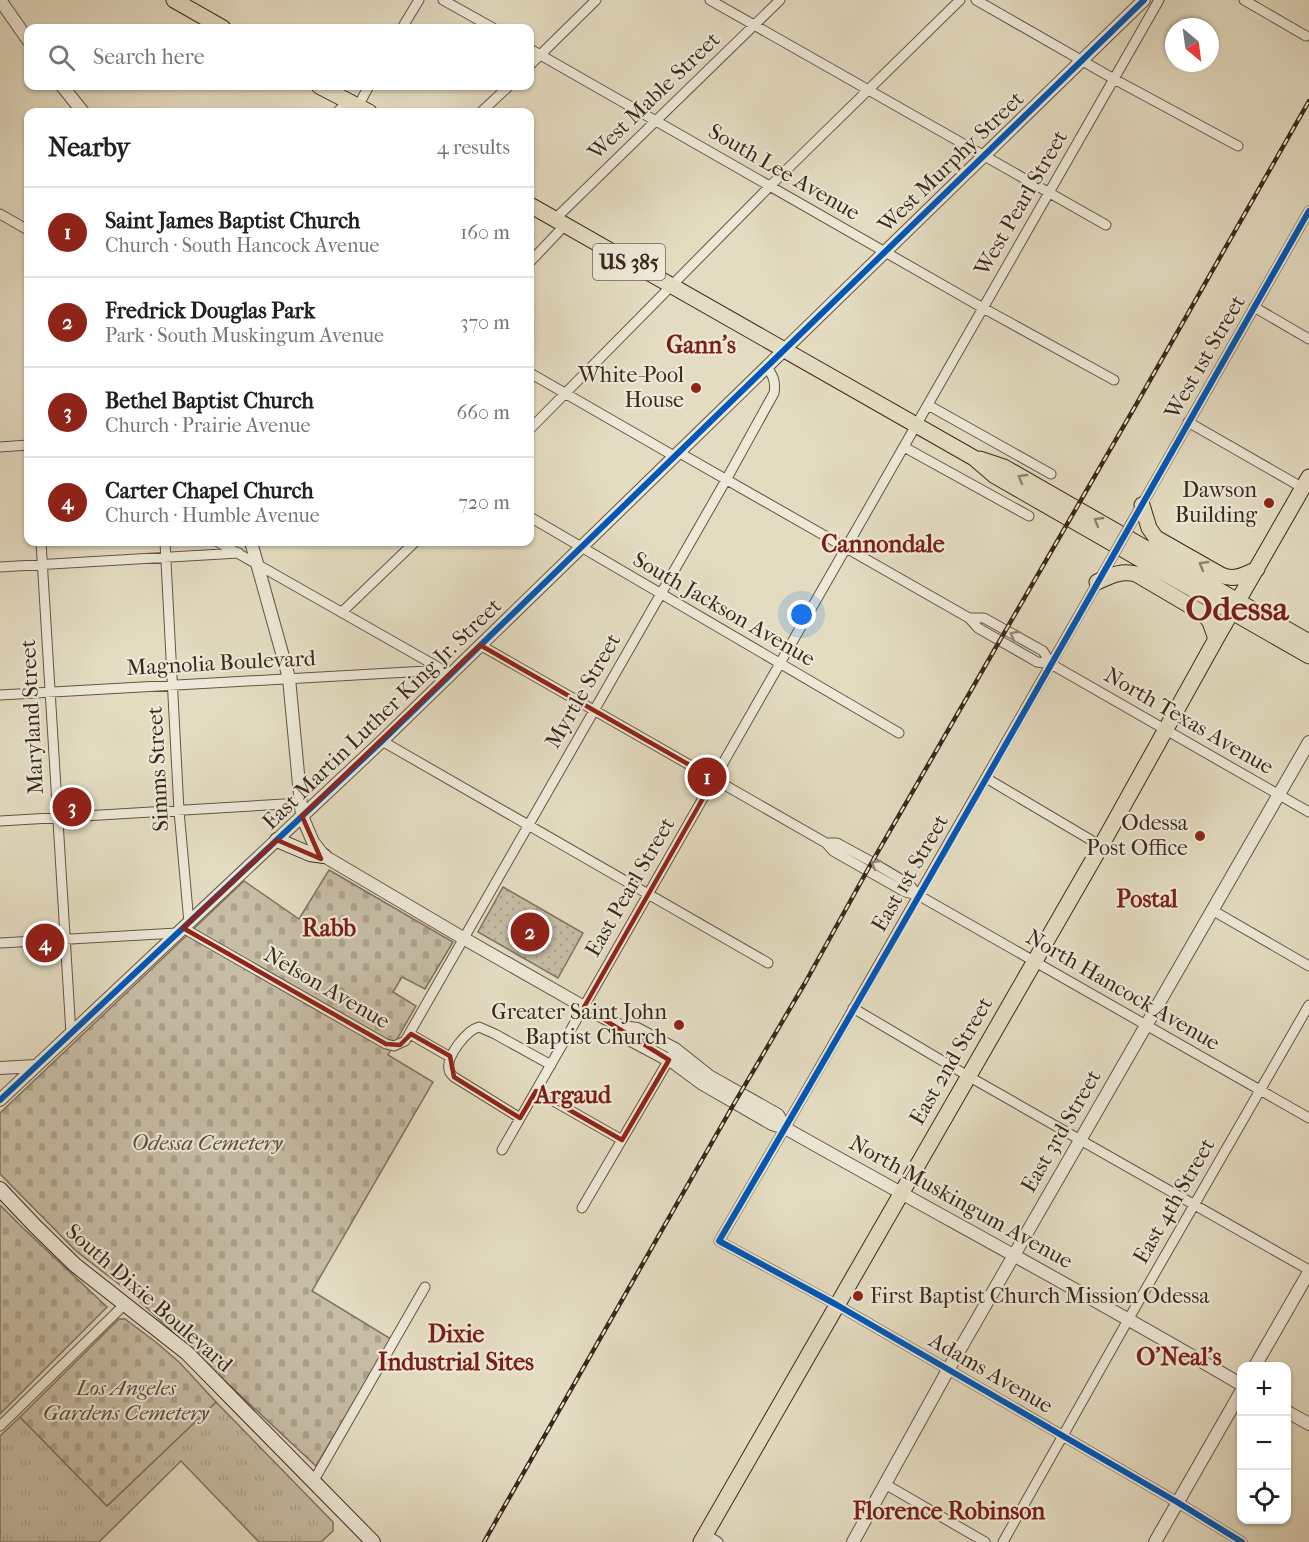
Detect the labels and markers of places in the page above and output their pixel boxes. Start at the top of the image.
place label: White-Pool House [577,362,684,413]
marker: White-Pool House [689,381,703,395]
place label: Dawson Building [1175,477,1257,528]
marker: Dawson Building [1262,496,1276,510]
pin: 1 [688,754,726,800]
pin: 3 [52,784,92,830]
place label: Odessa Post Office [1086,810,1189,861]
marker: Odessa Post Office [1193,829,1207,843]
pin: 2 [510,910,550,954]
pin: 4 [26,920,64,966]
place label: Greater Saint John Baptist Church [491,999,668,1050]
marker: Greater Saint John Baptist Church [672,1018,686,1032]
place label: First Baptist Church Mission Odessa [870,1283,1210,1309]
marker: First Baptist Church Mission Odessa [851,1289,865,1303]

